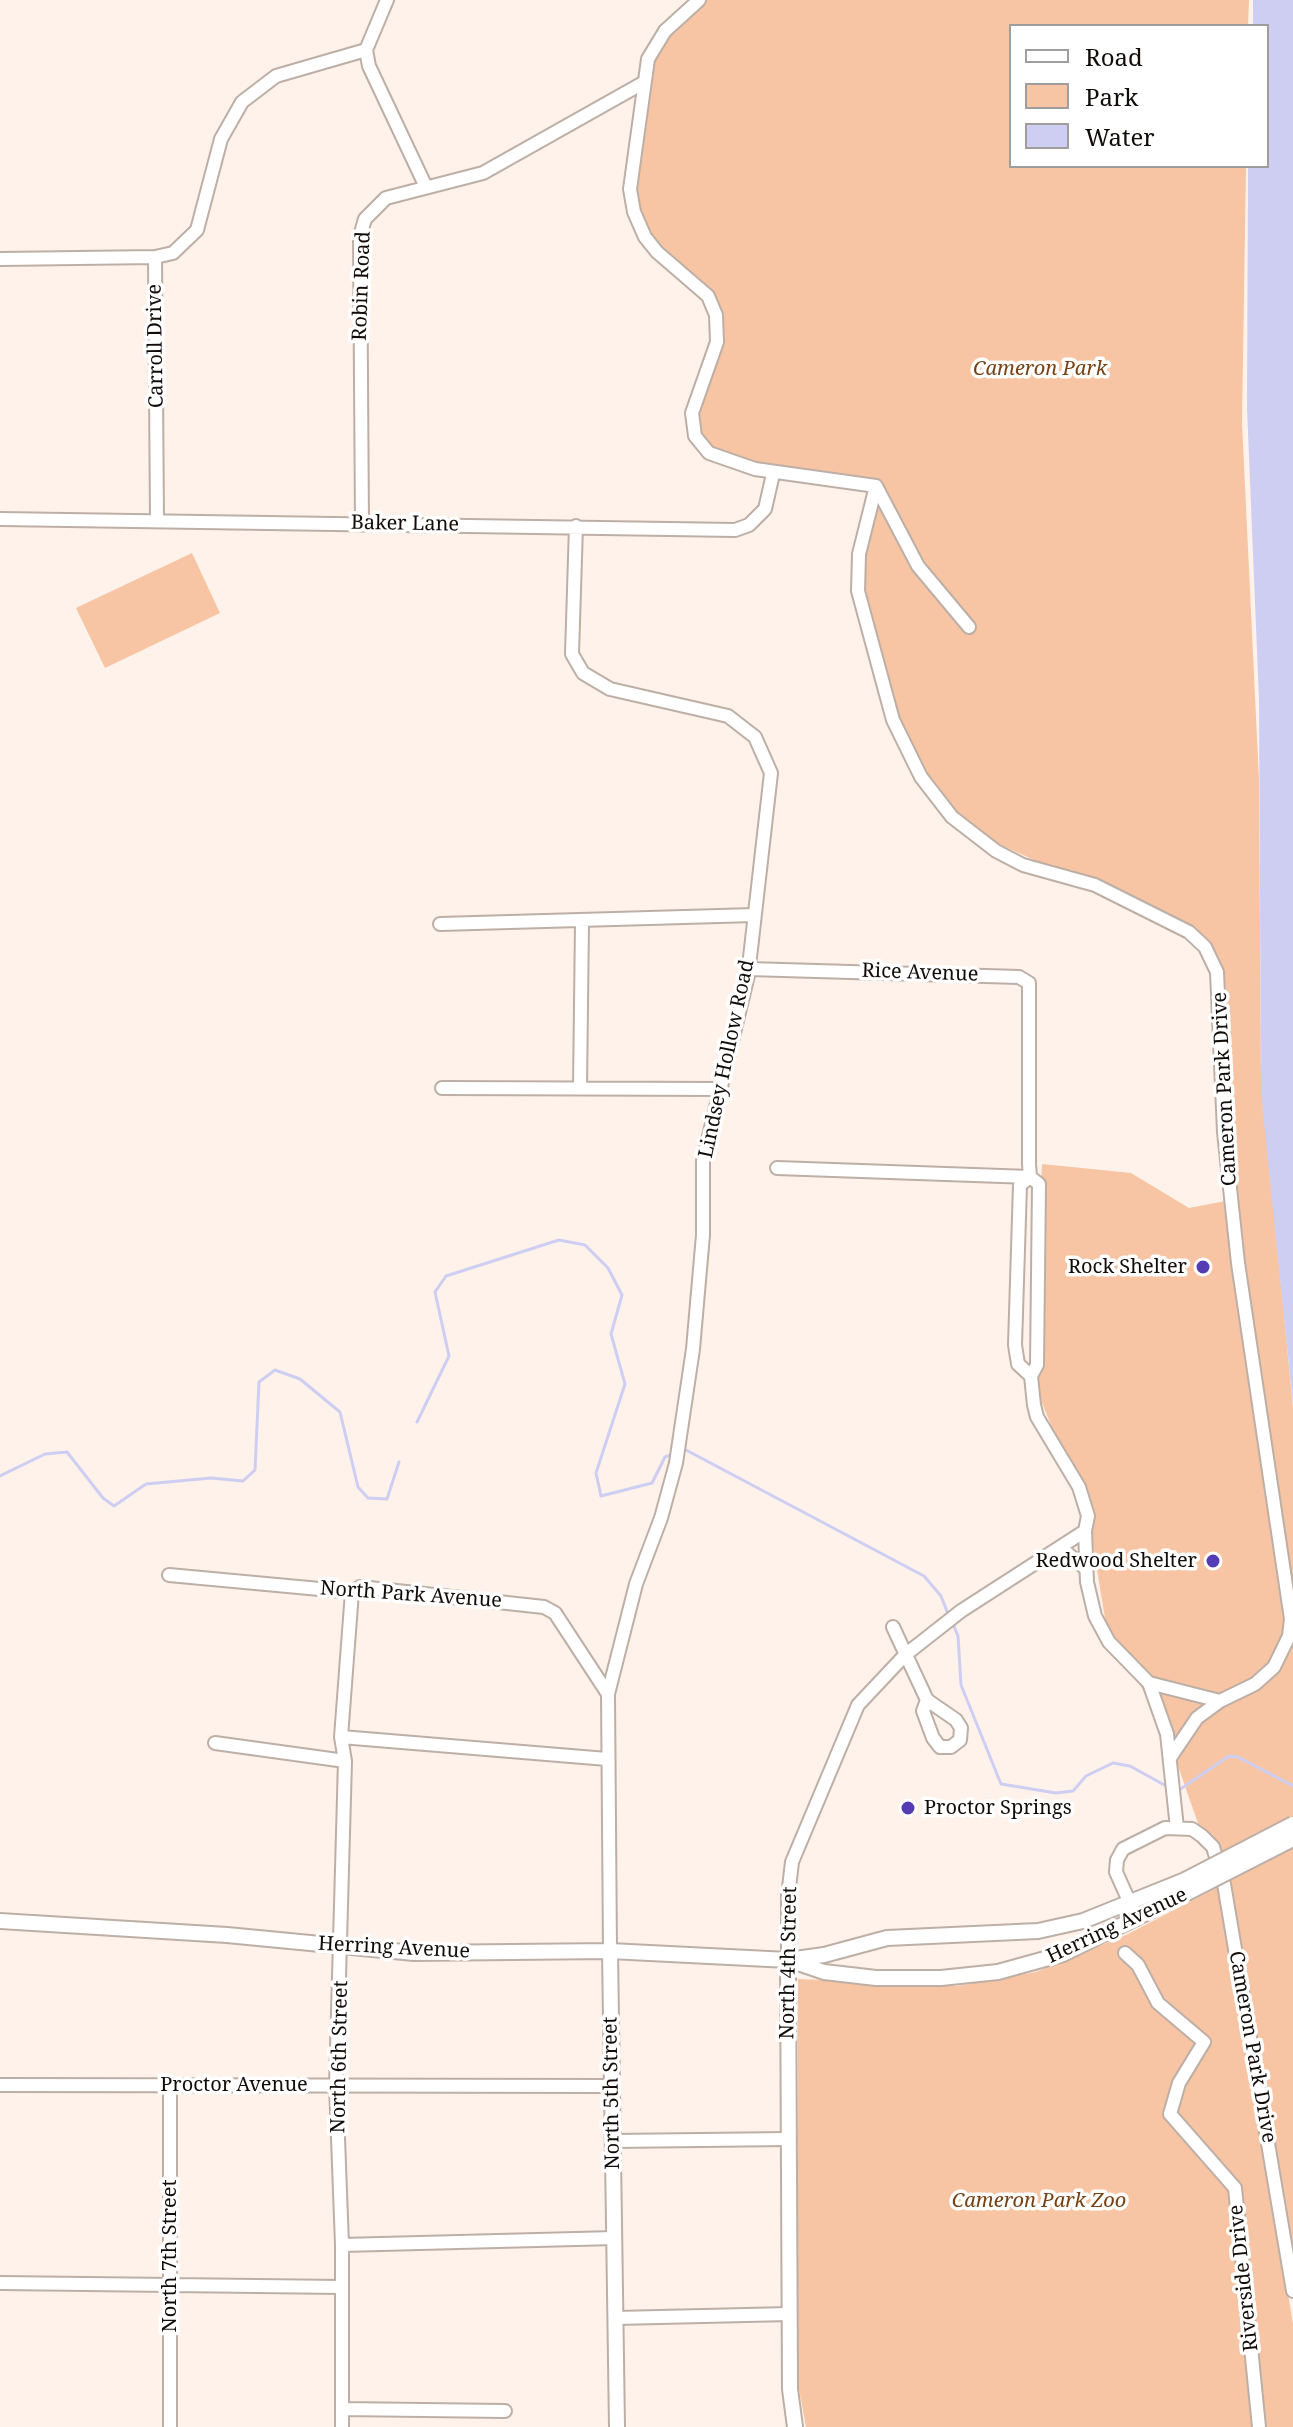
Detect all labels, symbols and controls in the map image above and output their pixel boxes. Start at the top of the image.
legend [1009,24,1269,168]
text: Road [1085,40,1143,73]
text: Park [1085,80,1138,113]
text: Water [1085,120,1155,153]
street label: Robin Road [348,231,376,341]
street label: Carroll Drive [143,284,169,408]
park label: Cameron Park [973,357,1107,381]
street label: Baker Lane [351,511,459,537]
street label: Lindsey Hollow Road [694,958,760,1160]
street label: Rice Avenue [861,959,979,987]
street label: Cameron Park Drive [1208,991,1242,1187]
place label: Rock Shelter [1068,1255,1187,1279]
marker: Rock Shelter [1194,1258,1212,1276]
place label: Redwood Shelter [1035,1549,1197,1573]
marker: Redwood Shelter [1204,1552,1222,1570]
street label: North Park Avenue [319,1577,503,1613]
place label: Proctor Springs [924,1796,1072,1820]
marker: Proctor Springs [899,1799,917,1817]
street label: Herring Avenue [1043,1883,1191,1969]
street label: North 4th Street [776,1886,802,2040]
street label: Herring Avenue [317,1932,471,1964]
street label: Cameron Park Drive [1223,1949,1281,2145]
street label: North 6th Street [327,1980,353,2134]
street label: North 5th Street [599,2016,625,2170]
street label: Proctor Avenue [160,2073,308,2097]
street label: North 7th Street [158,2179,182,2333]
park label: Cameron Park Zoo [952,2189,1126,2213]
street label: Riverside Drive [1224,2203,1264,2353]

